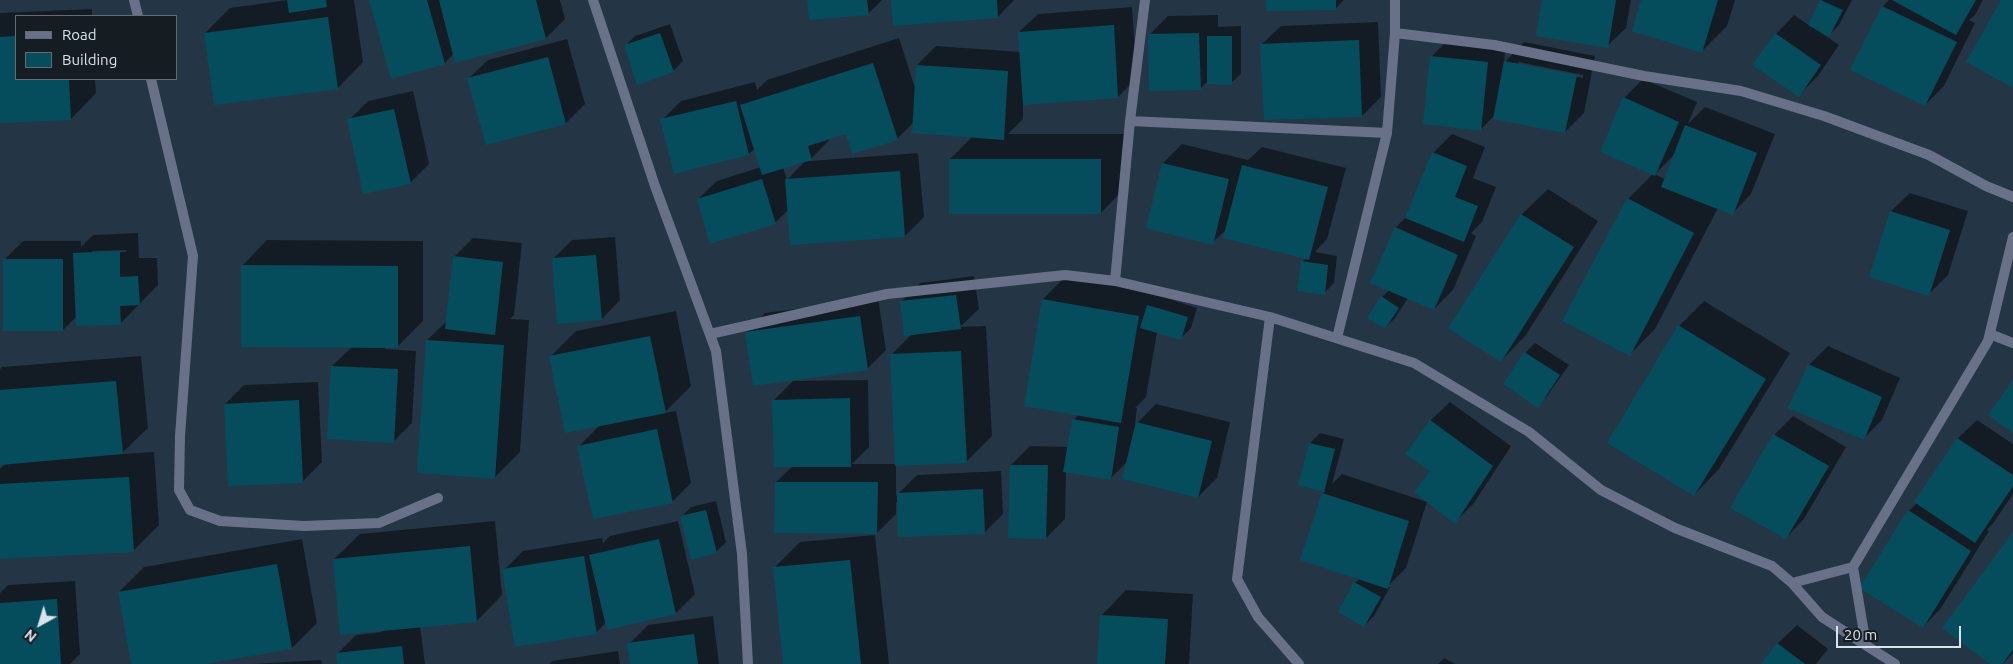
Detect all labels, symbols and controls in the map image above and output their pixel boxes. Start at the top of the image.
legend [15,15,178,80]
text: Road [62,26,97,43]
text: Building [62,51,117,68]
north arrow [15,599,65,649]
scale bar [1838,616,1963,648]
text: N [21,626,40,645]
text: 20 m [1844,626,1877,643]

